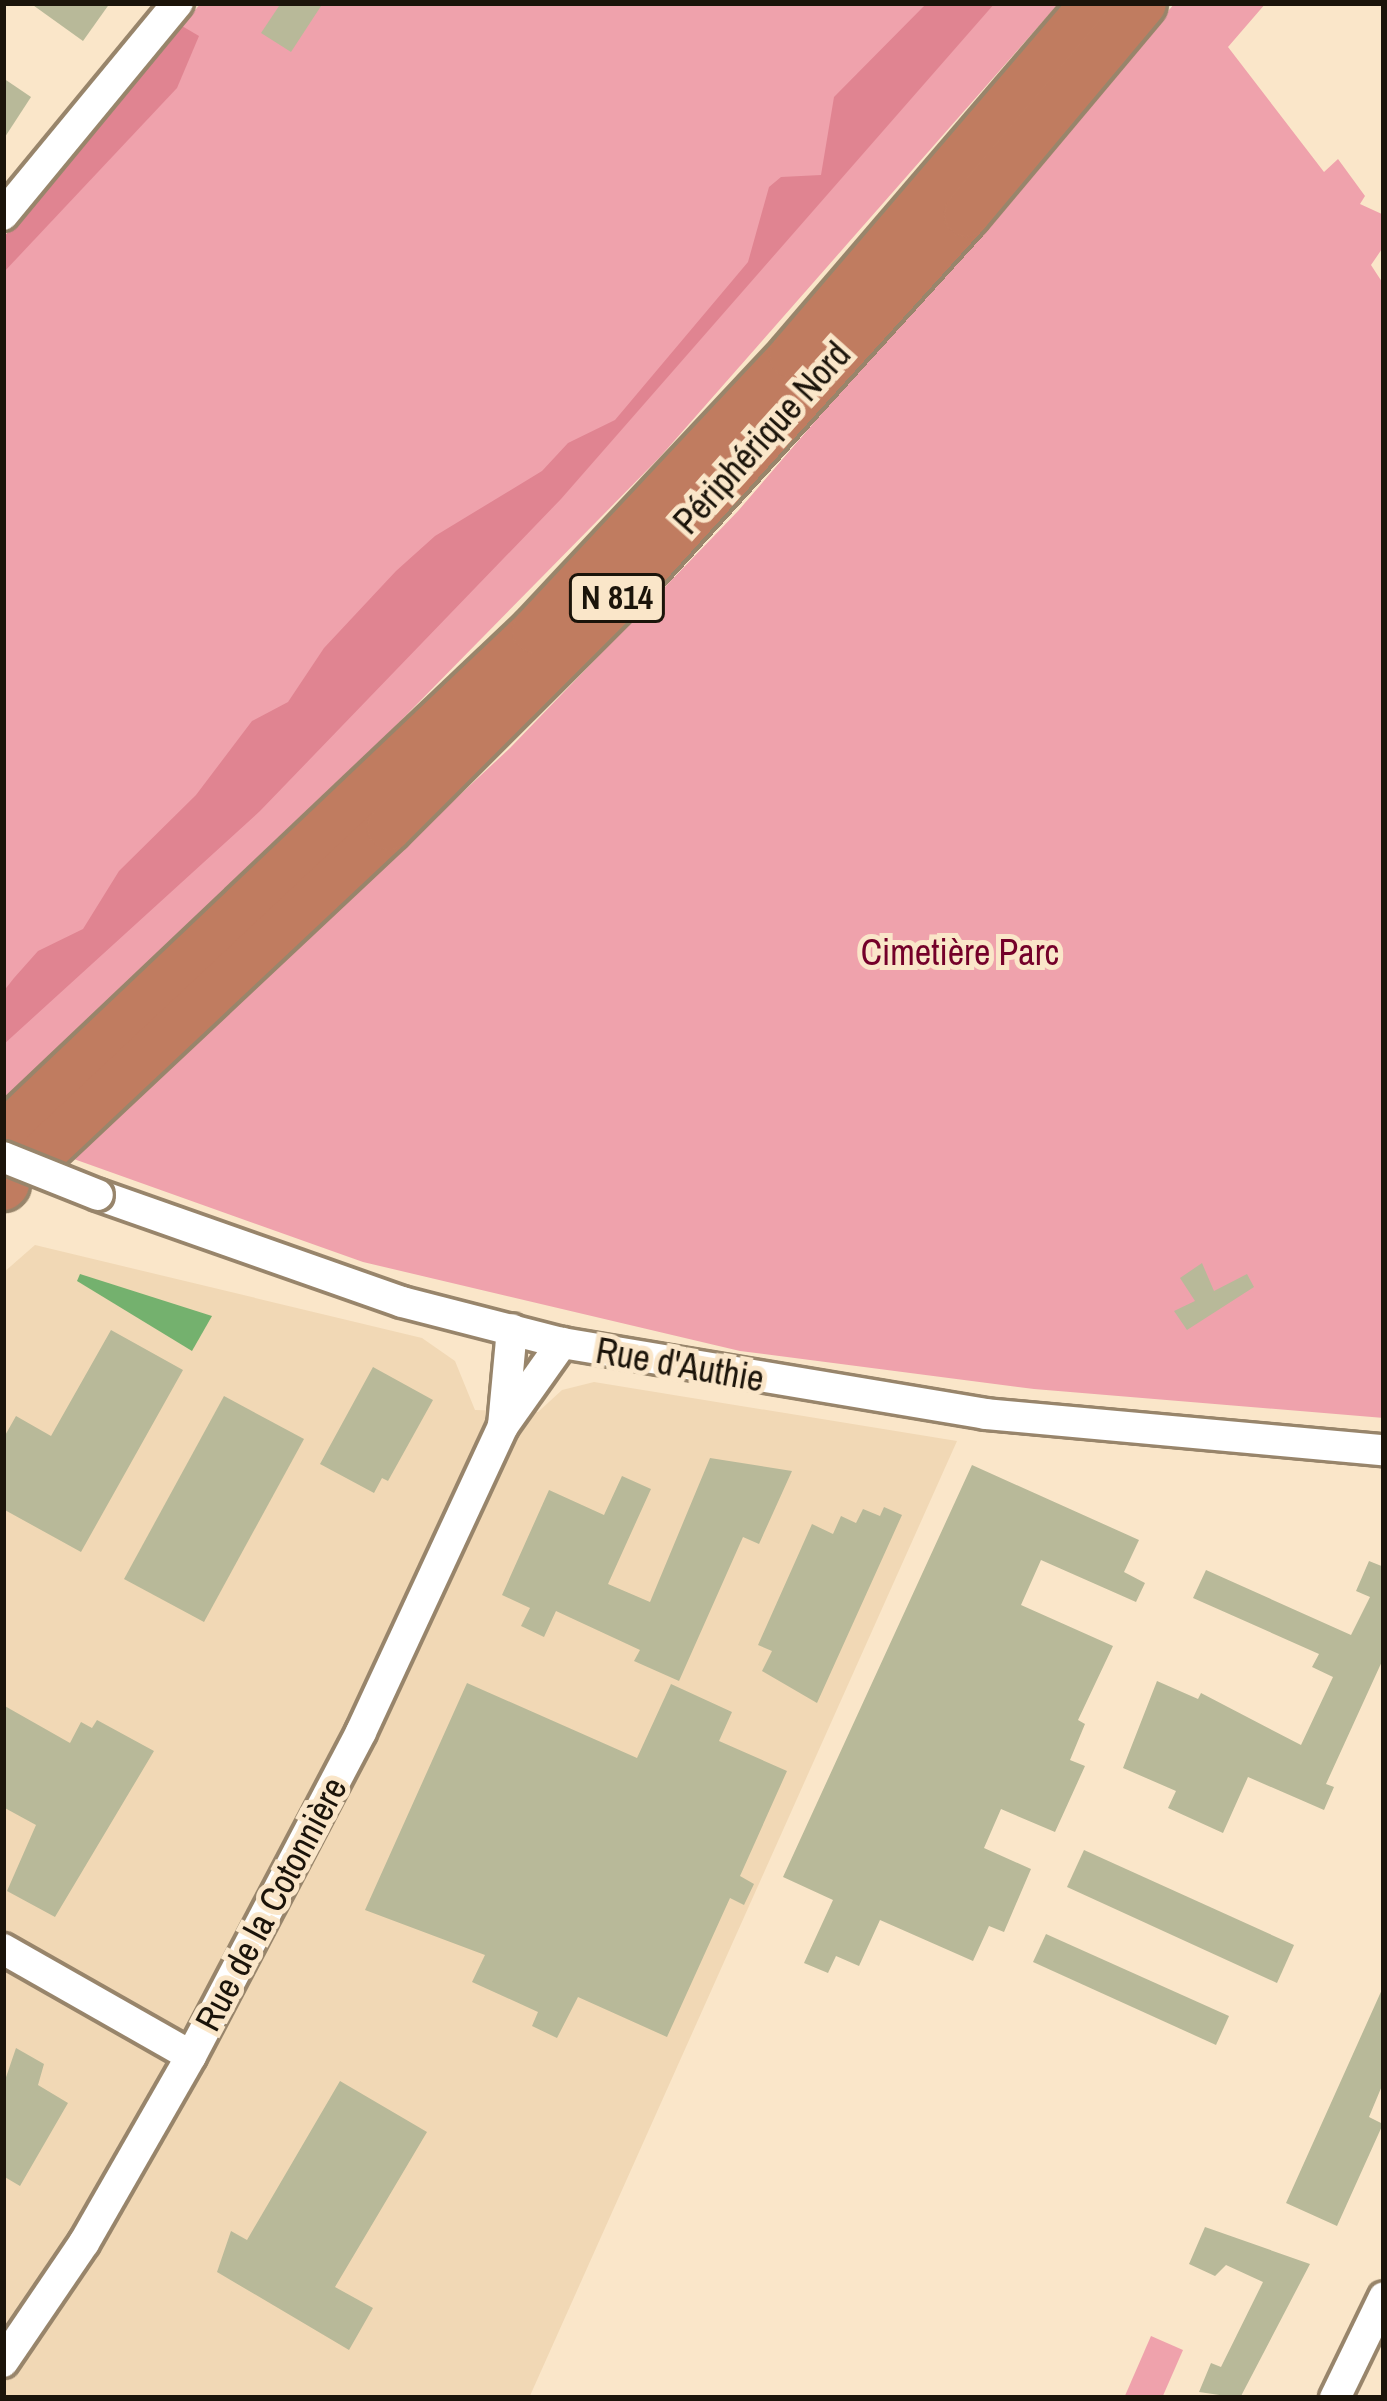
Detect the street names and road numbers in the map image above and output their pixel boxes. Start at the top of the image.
street label: Périphérique Nord [665,333,859,543]
road number: N 814 [566,571,668,625]
street label: Rue d'Authie [593,1329,767,1401]
street label: Rue de la Cotonnière [186,1770,356,2038]

